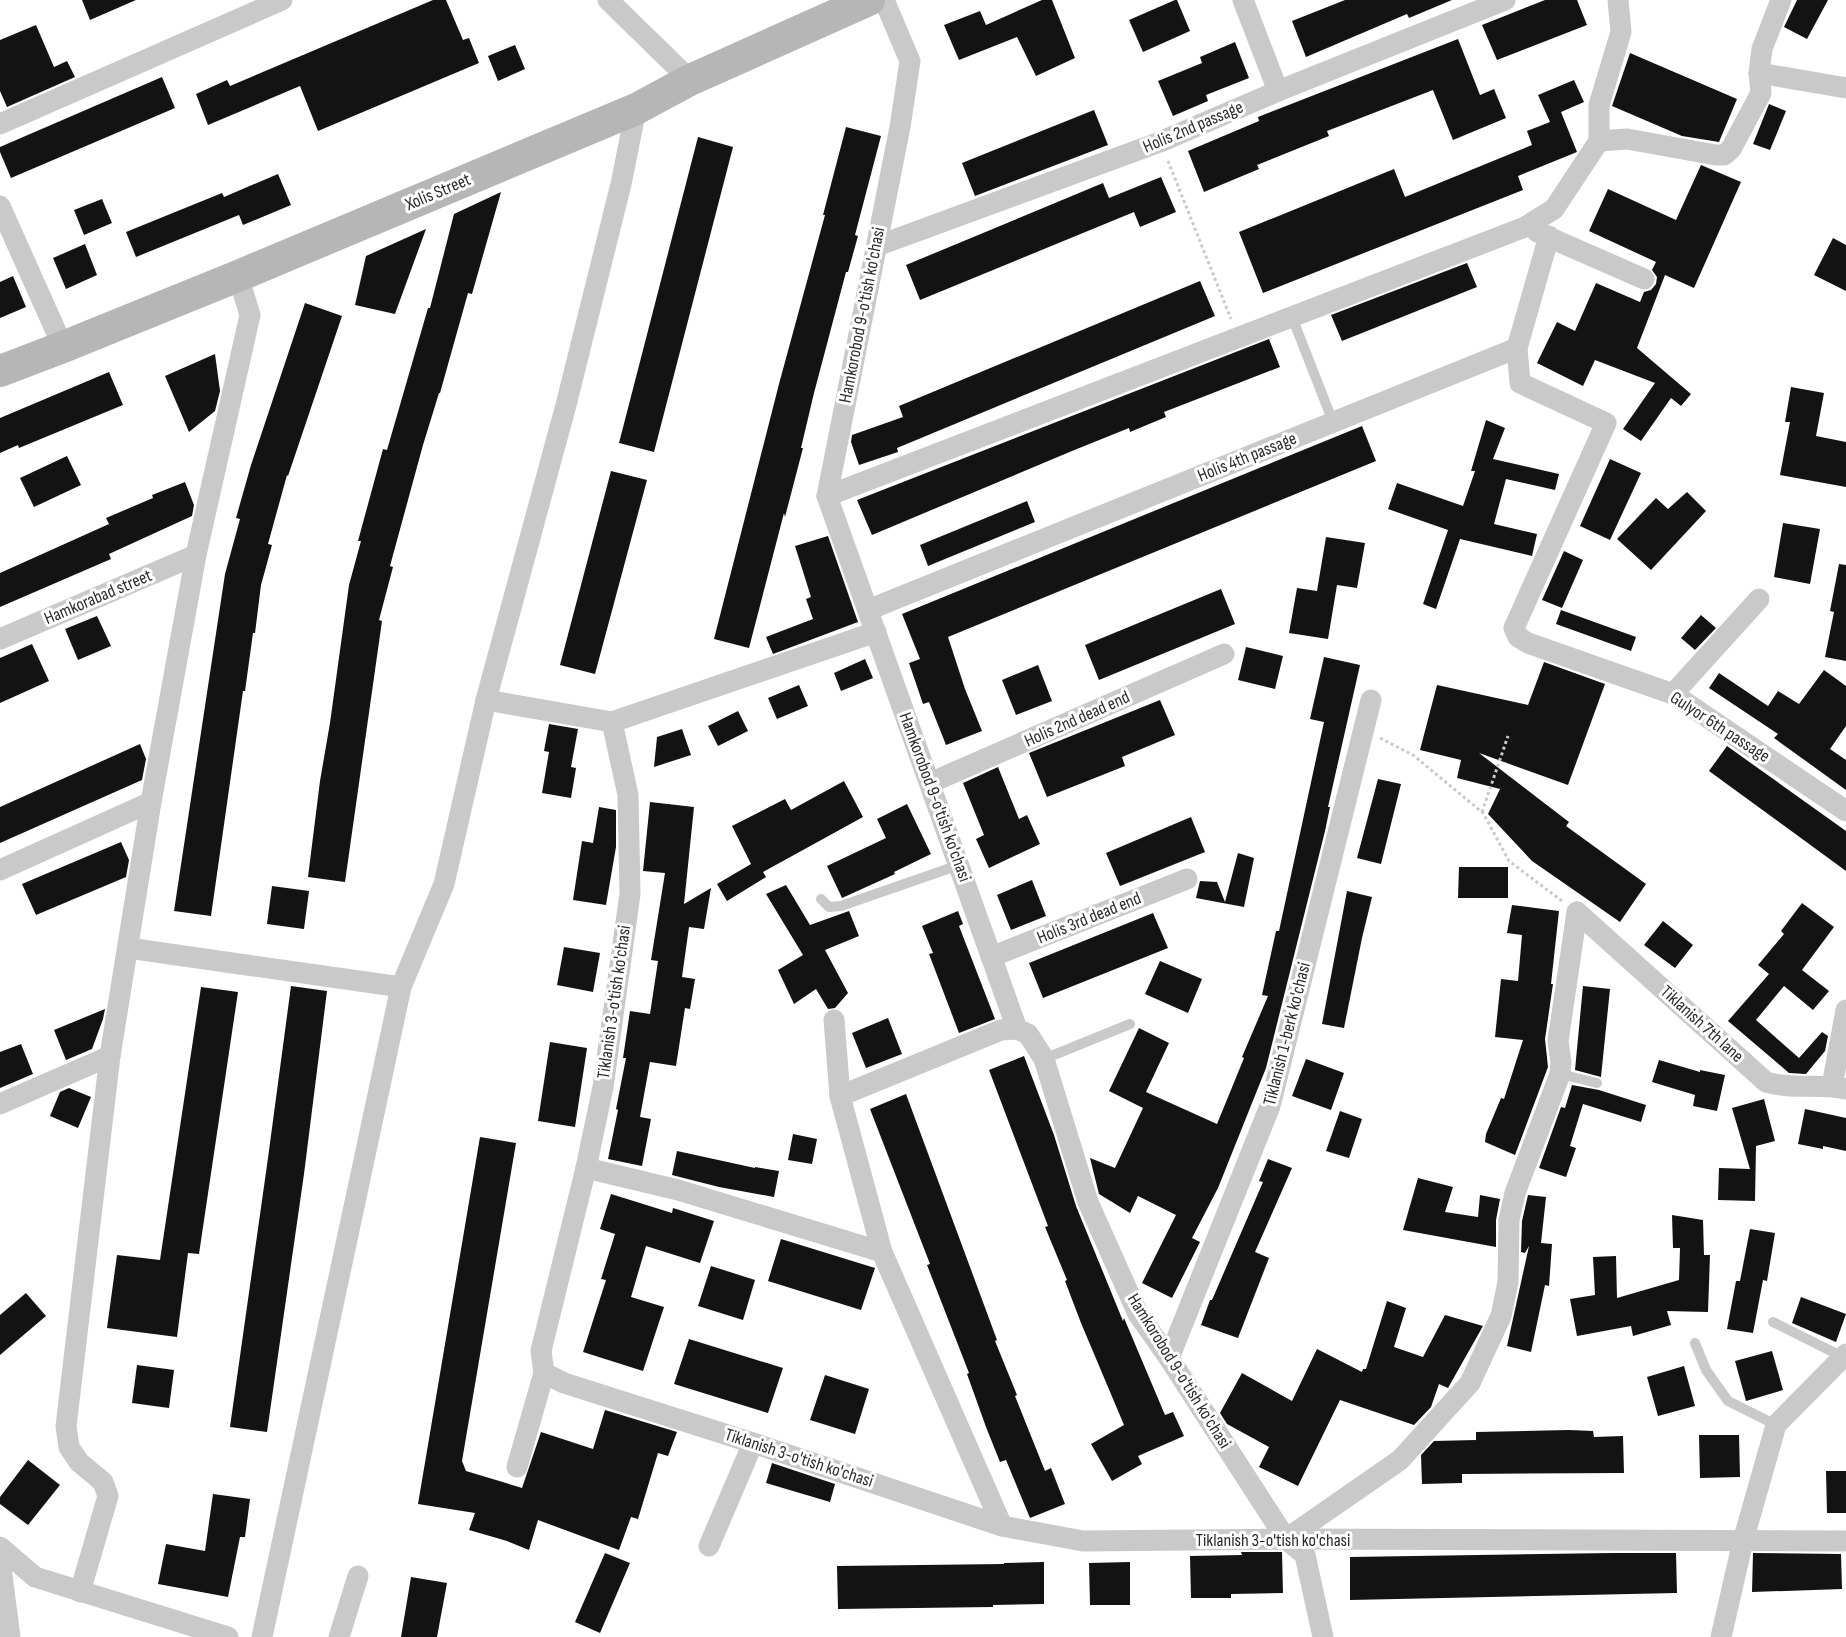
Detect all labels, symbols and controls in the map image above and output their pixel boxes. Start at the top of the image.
street label: Holis 2nd passage [1140,96,1246,158]
street label: Xolis Street [401,169,474,216]
street label: Hamkorobod 9-o'tish ko'chasi [835,225,889,405]
street label: Holis 4th passage [1194,428,1300,486]
street label: Hamkorabad street [41,565,155,629]
street label: Holis 2nd dead end [1021,686,1133,752]
street label: Gulyor 6th passage [1666,687,1774,767]
street label: Hamkorobod 9-o'tish ko'chasi [895,709,975,885]
street label: Holis 3rd dead end [1034,888,1144,948]
street label: Tiklanish 3-o'tish ko'chasi [593,924,635,1080]
street label: Tiklanish 1-berk ko'chasi [1259,960,1315,1108]
street label: Tiklanish 7th lane [1656,981,1748,1067]
street label: Hamkorobod 9-o'tish ko'chasi [1123,1290,1235,1452]
street label: Tiklanish 3-o'tish ko'chasi [722,1424,876,1492]
street label: Tiklanish 3-o'tish ko'chasi [1196,1530,1350,1551]

